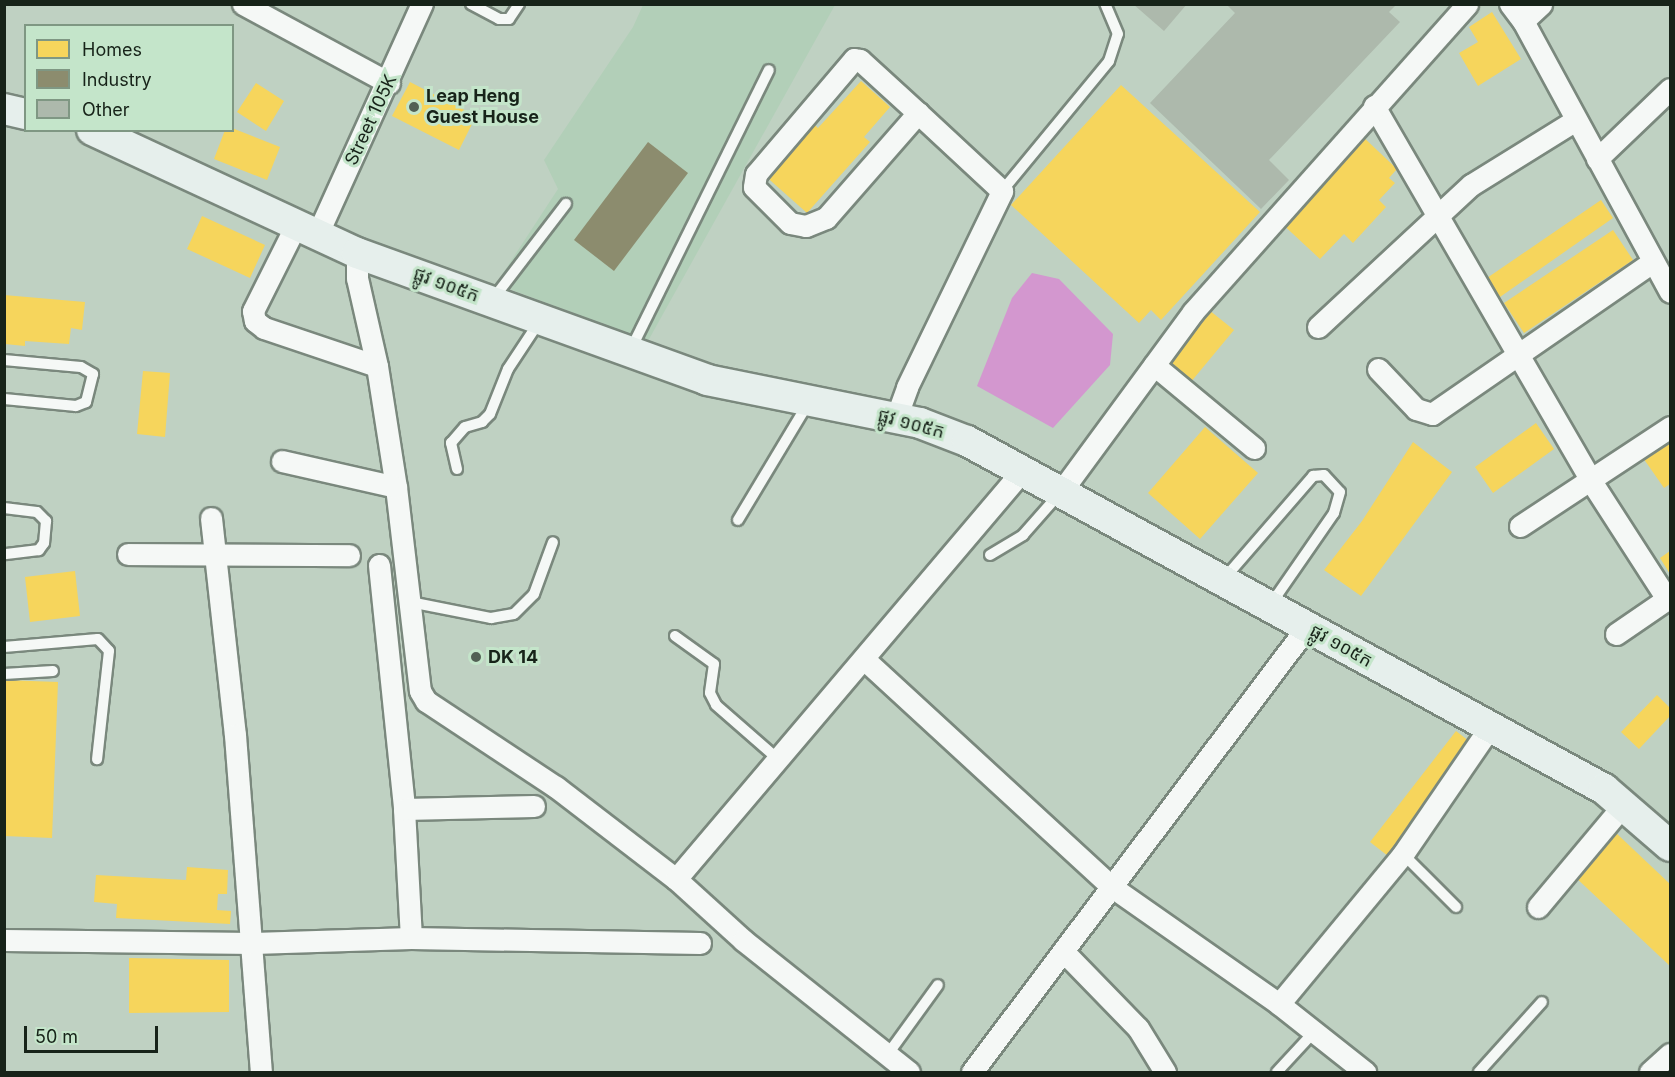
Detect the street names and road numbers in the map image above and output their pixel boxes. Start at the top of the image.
street label: Street 105K [341,71,401,169]
street label: ផ្លូវ ១០៥ក [410,263,482,307]
street label: ផ្លូវ ១០៥ក [875,405,947,443]
street label: ផ្លូវ ១០៥ក [1306,620,1376,672]

